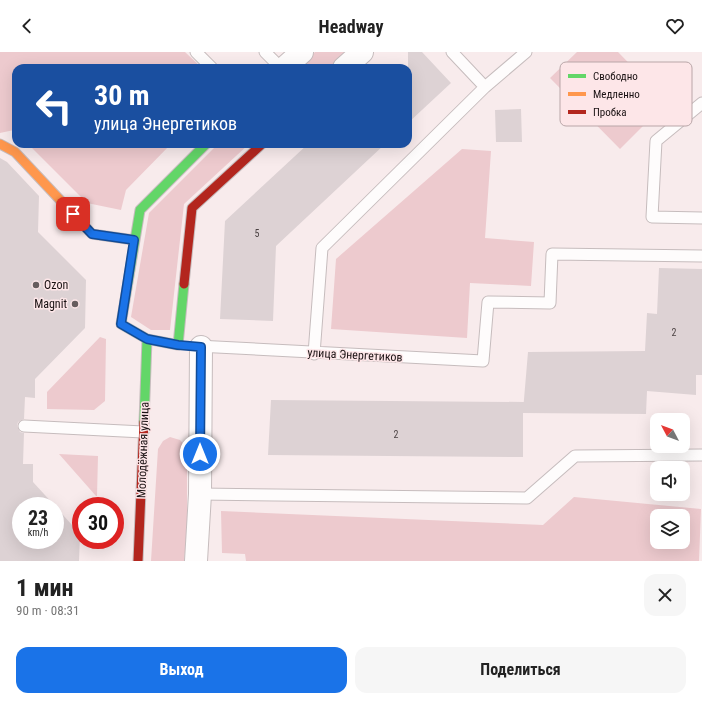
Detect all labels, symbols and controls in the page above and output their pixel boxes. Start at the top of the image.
icon: back [16,15,38,37]
icon: heart [664,15,686,37]
text: Headway [319,16,383,37]
legend [560,62,692,126]
text: Свободно [593,70,638,83]
text: 30 m [94,79,150,112]
icon: left [28,80,80,132]
text: Медленно [593,88,640,101]
text: Пробка [593,106,627,119]
text: улица Энергетиков [94,113,237,134]
pin [56,197,90,231]
icon: arrive [62,203,84,225]
house number: 5 [255,228,260,239]
place label: Ozon [44,278,68,292]
marker: Ozon [31,280,41,290]
place label: Magnit [34,297,67,311]
marker: Magnit [70,299,80,309]
house number: 2 [672,327,677,338]
street label: улица Энергетиков [307,346,403,364]
street label: Молодёжная улица [134,401,152,498]
north arrow [650,413,690,453]
map controls [650,413,690,549]
house number: 2 [394,429,399,440]
position arrow [179,433,221,475]
button: sound [650,461,690,501]
speed limit sign: 30 [72,497,124,549]
text: 23 [28,506,48,530]
button: layers [650,509,690,549]
text: km/h [28,527,48,538]
text: 1 мин [16,574,74,602]
button: close [644,574,686,616]
text: 90 m · 08:31 [16,603,79,618]
button: Выход [16,647,347,693]
button: Поделиться [355,647,686,693]

